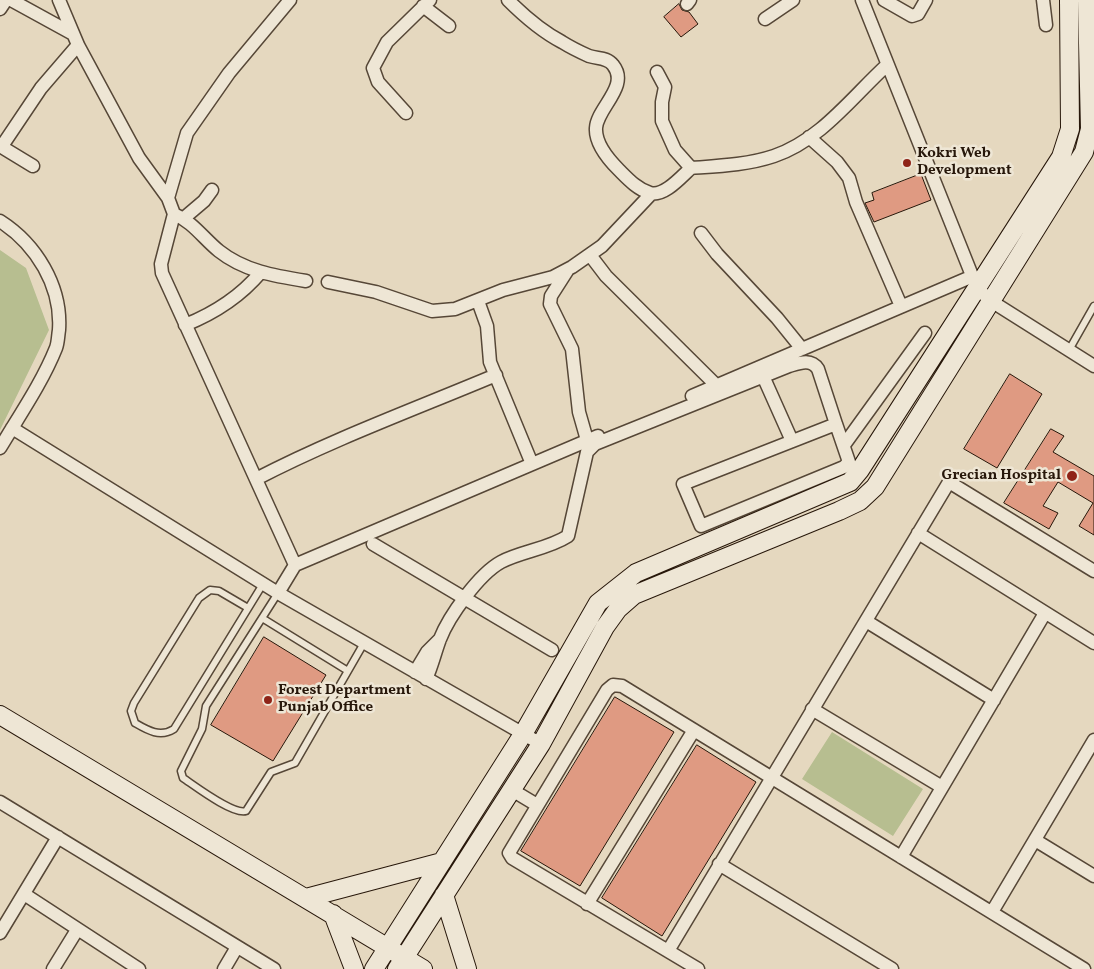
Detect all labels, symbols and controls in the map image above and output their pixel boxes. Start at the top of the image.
place label: Kokri Web Development [917,145,1012,180]
marker: Kokri Web Development [901,157,913,169]
place label: Grecian Hospital [941,467,1061,485]
marker: Grecian Hospital [1065,469,1079,483]
place label: Forest Department Punjab Office [278,682,411,717]
marker: Forest Department Punjab Office [262,694,274,706]

